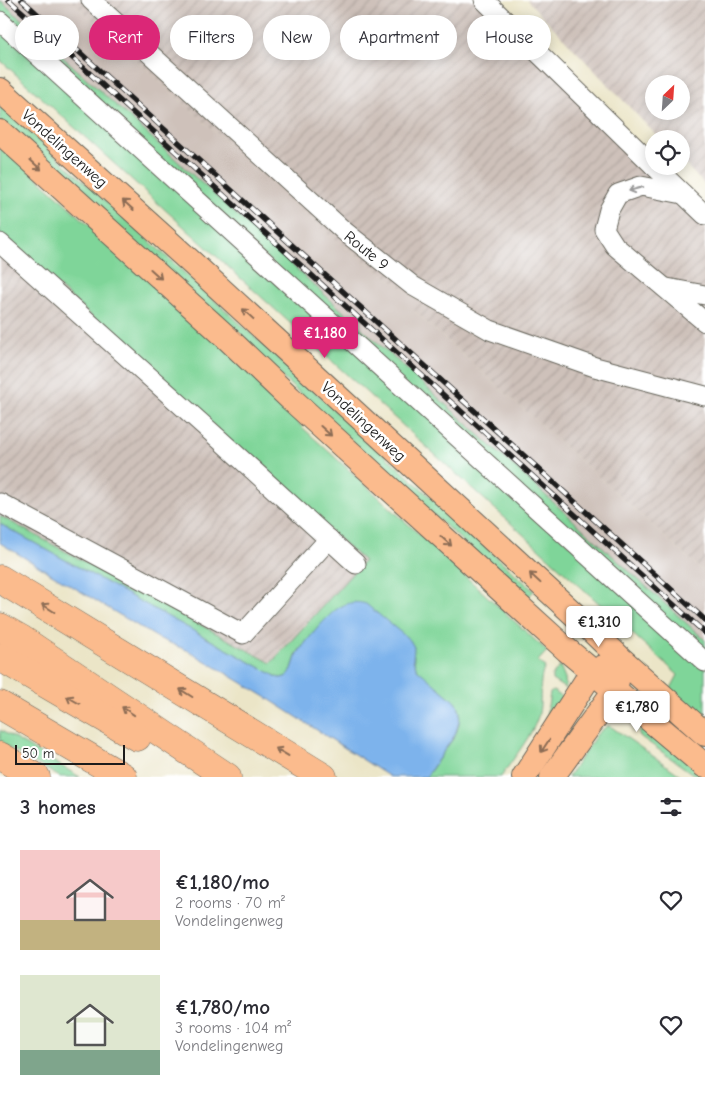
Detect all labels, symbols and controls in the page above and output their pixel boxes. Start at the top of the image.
chip: Buy [15,15,79,60]
chip: Rent [89,15,160,60]
chip: Filters [170,15,253,60]
chip: New [263,15,330,60]
chip: Apartment [340,15,457,60]
chip: House [467,15,551,60]
north arrow [645,75,690,120]
map controls [645,75,690,175]
street label: Vondelingenweg [18,106,111,192]
button: locate [645,130,690,175]
one-way arrow [30,159,43,171]
one-way arrow [628,185,644,194]
one-way arrow [121,199,134,211]
street label: Route 9 [341,227,392,274]
one-way arrow [150,268,163,280]
one-way arrow [242,308,255,320]
pin: €1,180 [284,316,366,359]
text: €1,180 [303,324,347,342]
street label: Vondelingenweg [317,378,409,465]
one-way arrow [320,425,333,437]
one-way arrow [440,535,453,546]
one-way arrow [529,572,542,584]
one-way arrow [41,603,55,613]
pin: €1,310 [558,606,640,648]
text: €1,310 [577,613,621,631]
one-way arrow [179,688,193,699]
pin: €1,780 [596,690,678,733]
one-way arrow [66,694,80,704]
text: €1,780 [615,698,659,716]
one-way arrow [122,706,136,716]
one-way arrow [539,738,549,752]
scale bar [15,742,125,765]
text: 50 m [22,745,54,762]
one-way arrow [275,746,289,756]
icon: filters [657,793,685,821]
text: 3 homes [20,795,96,819]
icon: home [60,870,120,930]
text: €1,180/mo [175,870,270,894]
icon: heart [657,886,685,914]
text: 2 rooms · 70 m² [175,894,285,912]
text: Vondelingenweg [175,912,284,930]
icon: home [60,995,120,1055]
text: €1,780/mo [175,995,270,1019]
icon: heart [657,1011,685,1039]
text: 3 rooms · 104 m² [175,1019,291,1037]
text: Vondelingenweg [175,1037,284,1055]

